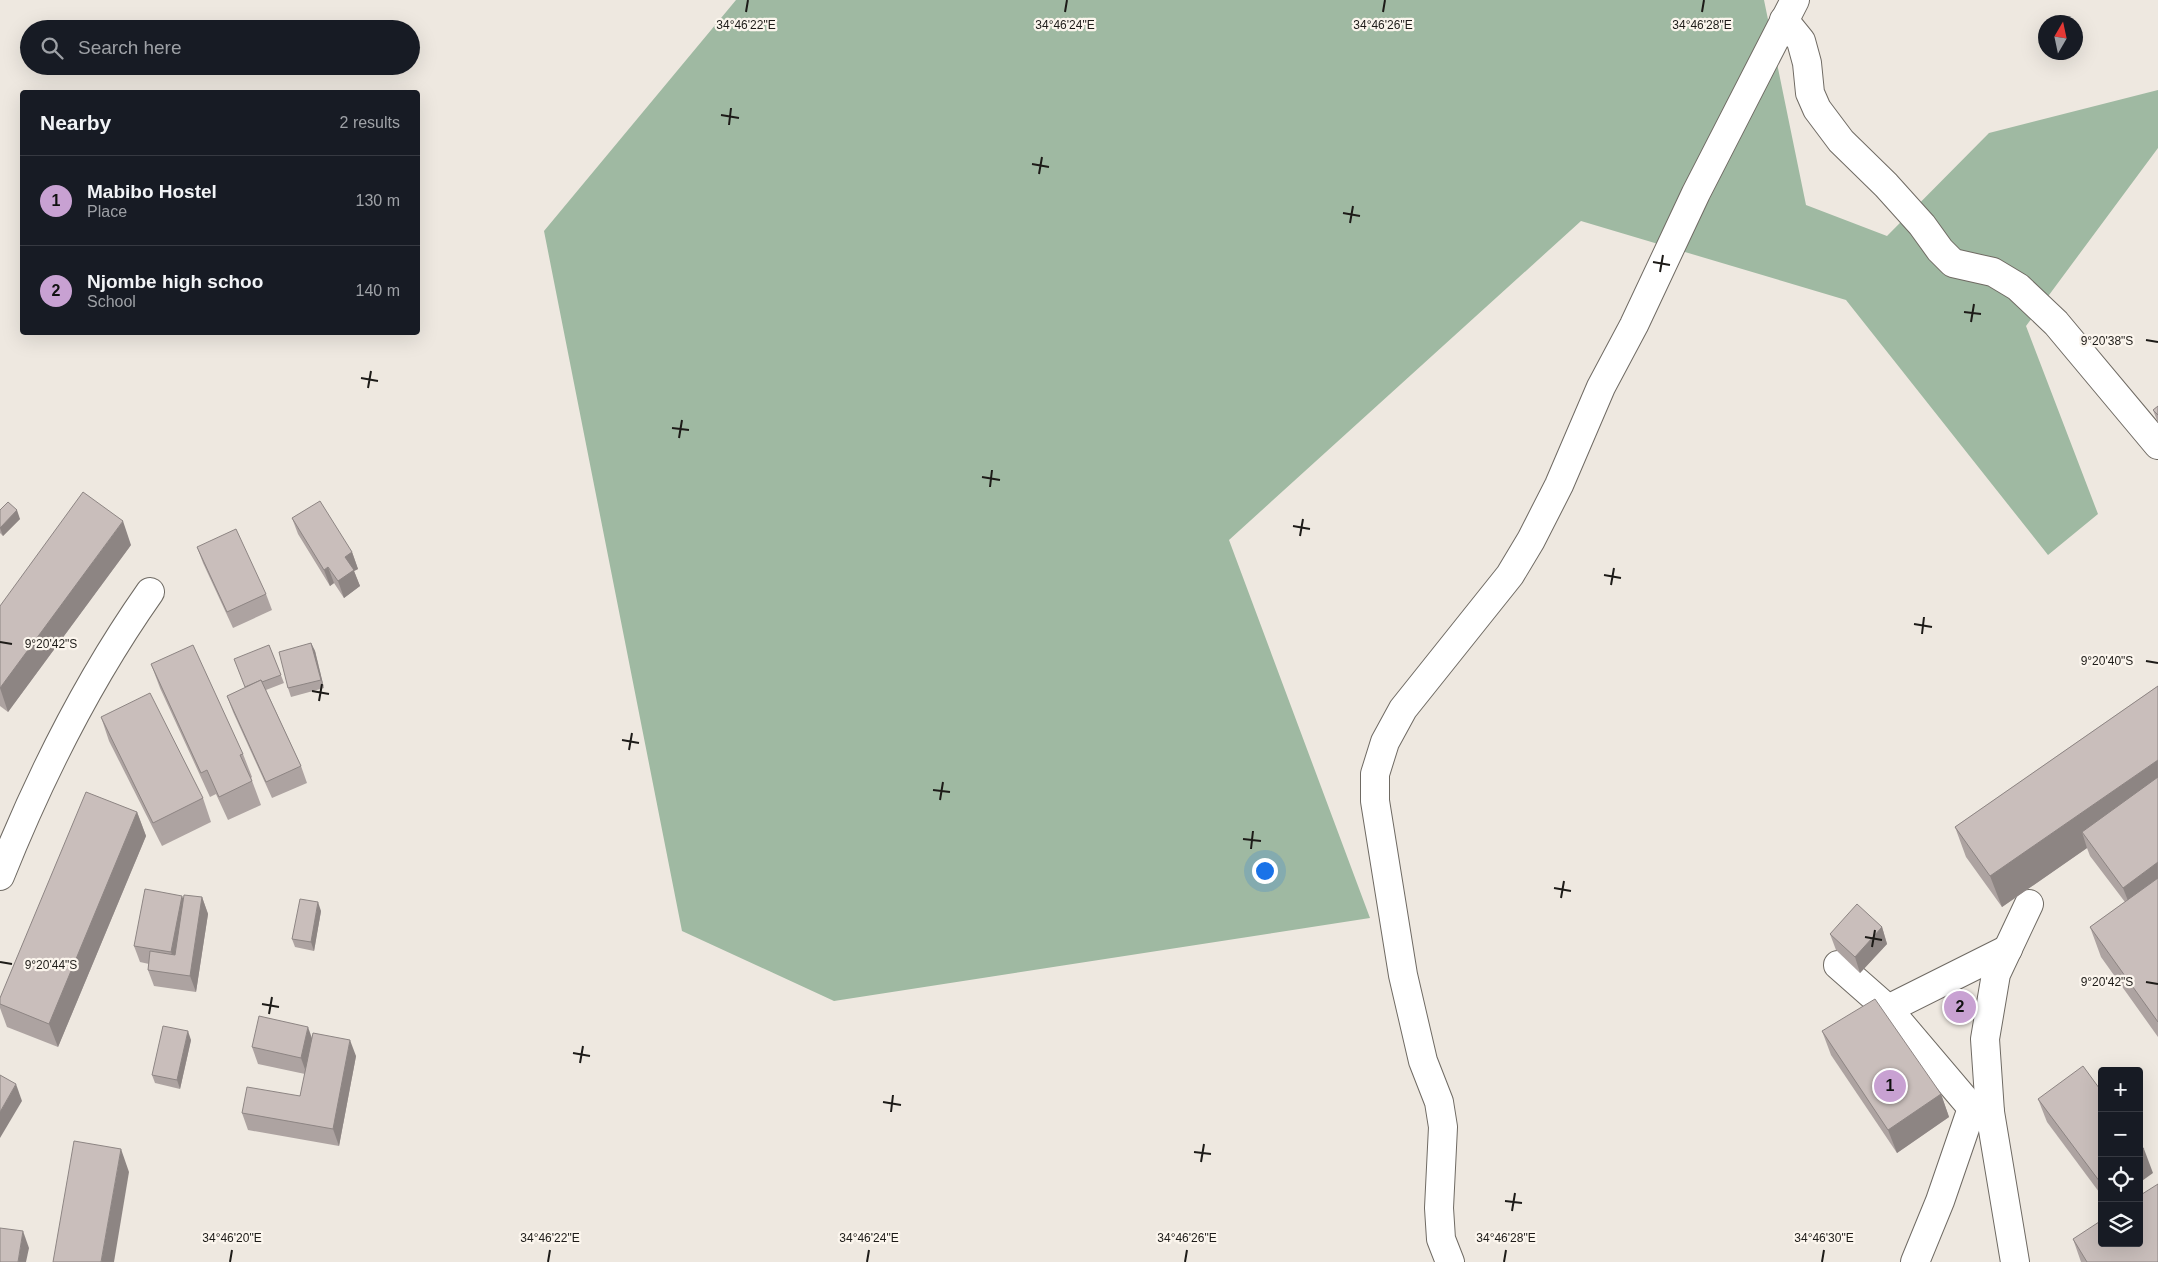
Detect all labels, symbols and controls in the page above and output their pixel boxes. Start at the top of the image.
north arrow [2038,15,2083,60]
text: 34°46'22"E [716,18,776,32]
text: 34°46'24"E [1035,18,1095,32]
text: 34°46'26"E [1353,18,1413,32]
text: 34°46'28"E [1672,18,1732,32]
search box [20,20,420,75]
icon: search [38,34,66,62]
text: Search here [78,37,182,58]
text: Nearby [40,111,111,134]
text: 2 results [340,114,400,131]
text: Mabibo Hostel [87,181,217,202]
text: 1 [52,192,60,209]
text: 130 m [356,192,400,209]
text: Place [87,203,127,220]
text: Njombe high schoo [87,271,263,292]
text: 2 [52,282,60,299]
text: 140 m [356,282,400,299]
text: School [87,293,136,310]
text: 9°20'38"S [2081,334,2133,348]
text: 9°20'42"S [25,637,77,651]
text: 9°20'40"S [2081,654,2133,668]
your location [1252,858,1278,884]
text: 9°20'44"S [25,958,77,972]
text: 9°20'42"S [2081,975,2133,989]
pin: 2 [1944,988,1976,1026]
pin: 1 [1874,1067,1906,1105]
map controls [2098,1067,2143,1247]
button: + [2098,1067,2143,1112]
button: − [2098,1112,2143,1157]
button: locate [2098,1157,2143,1202]
button: layers [2098,1202,2143,1247]
text: 34°46'20"E [202,1231,262,1245]
text: 34°46'22"E [520,1231,580,1245]
text: 34°46'24"E [839,1231,899,1245]
text: 34°46'26"E [1157,1231,1217,1245]
text: 34°46'28"E [1476,1231,1536,1245]
text: 34°46'30"E [1794,1231,1854,1245]

